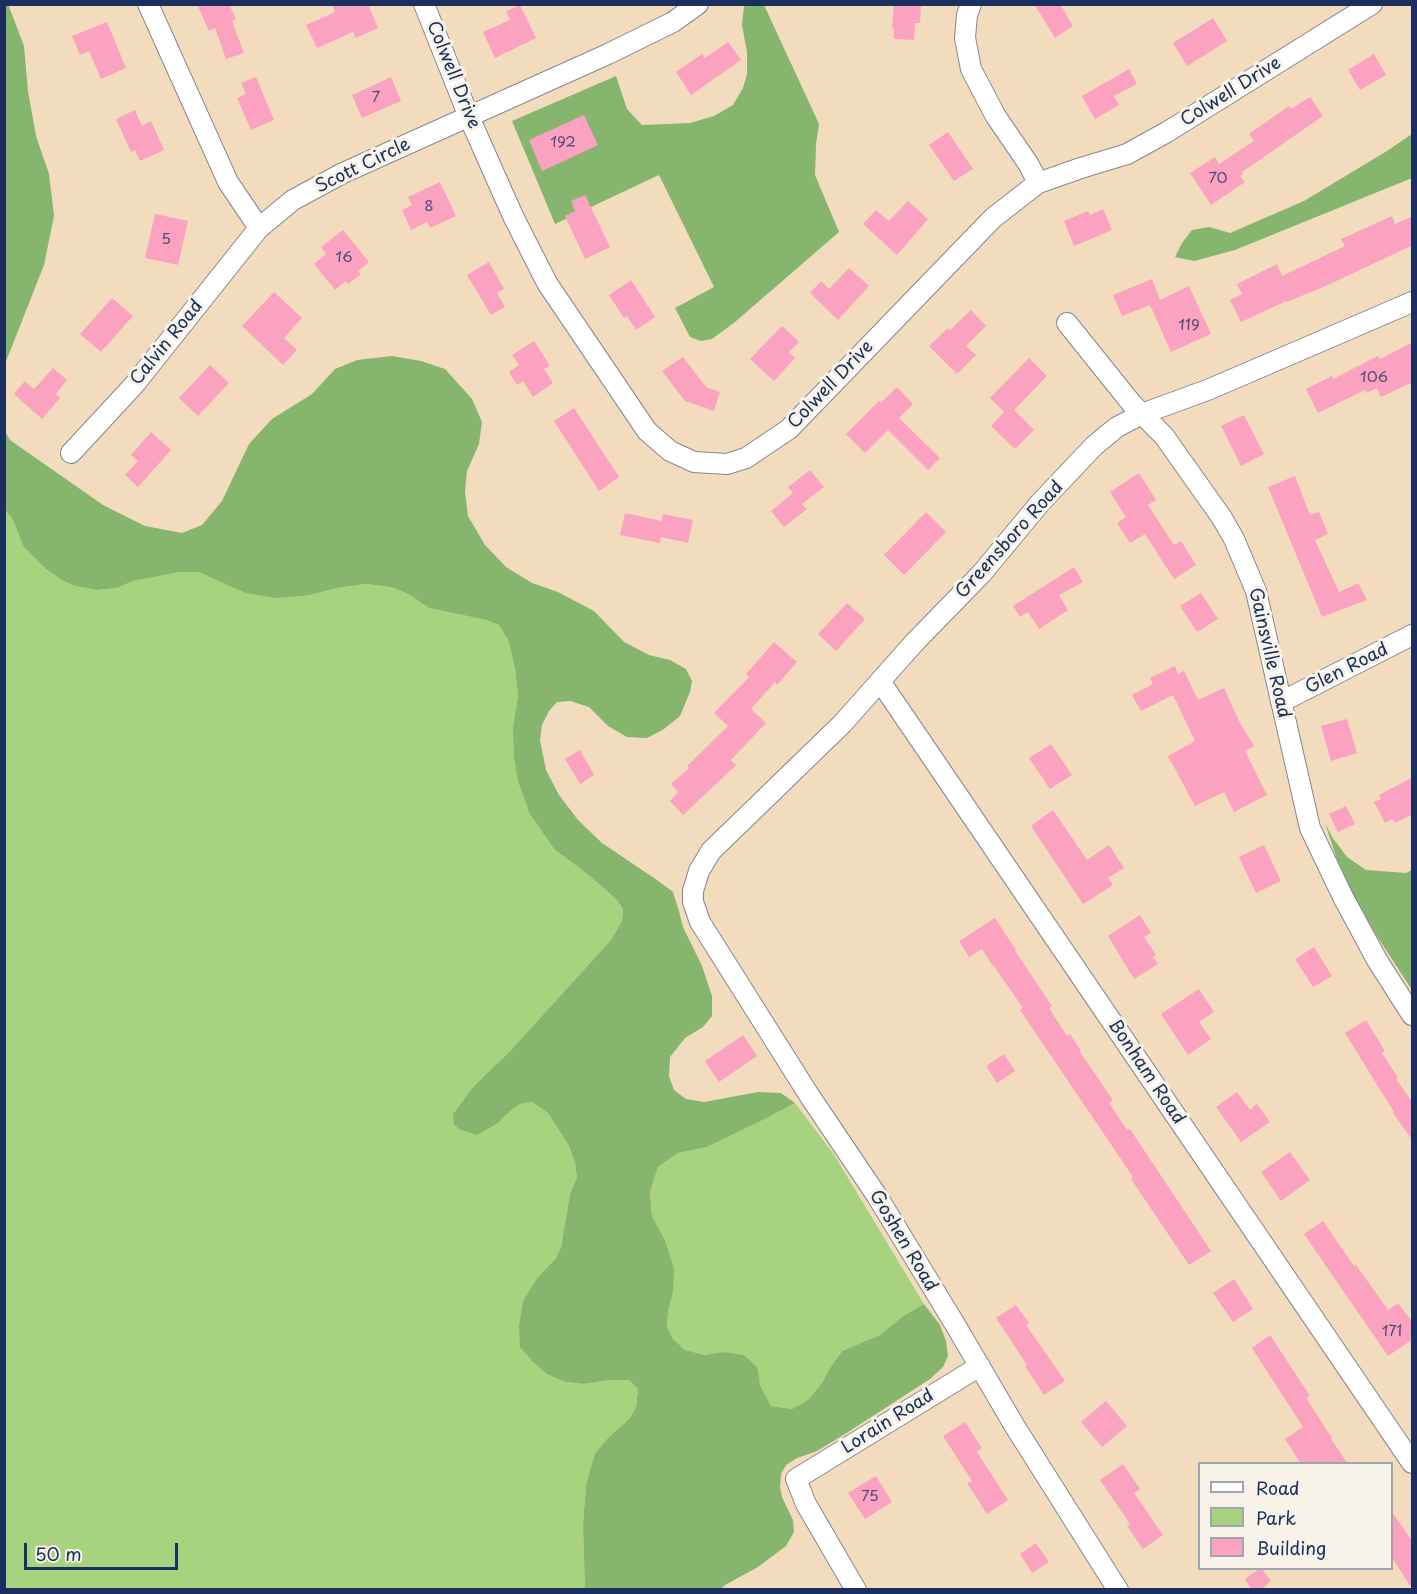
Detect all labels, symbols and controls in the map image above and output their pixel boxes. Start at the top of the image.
street label: Colwell Drive [422,18,484,132]
street label: Colwell Drive [1177,53,1285,131]
house number: 7 [372,89,380,107]
street label: Scott Circle [312,134,414,198]
house number: 192 [550,134,576,152]
house number: 70 [1208,170,1228,188]
house number: 8 [424,198,434,216]
house number: 5 [161,231,171,249]
house number: 16 [335,249,353,267]
street label: Calvin Road [126,296,208,390]
house number: 119 [1178,317,1200,335]
street label: Colwell Drive [784,336,878,434]
house number: 106 [1360,369,1388,387]
street label: Greensboro Road [952,477,1068,603]
street label: Gainsville Road [1244,586,1294,720]
street label: Glen Road [1302,639,1392,699]
street label: Bonham Road [1103,1015,1189,1129]
street label: Goshen Road [864,1186,942,1296]
house number: 171 [1382,1323,1402,1341]
street label: Lorain Road [838,1385,938,1459]
legend [1198,1462,1393,1570]
text: Road [1256,1474,1300,1501]
house number: 75 [861,1488,879,1506]
text: Park [1256,1504,1296,1531]
scale bar [27,1531,182,1569]
text: Building [1256,1534,1326,1561]
text: 50 m [35,1540,82,1567]

